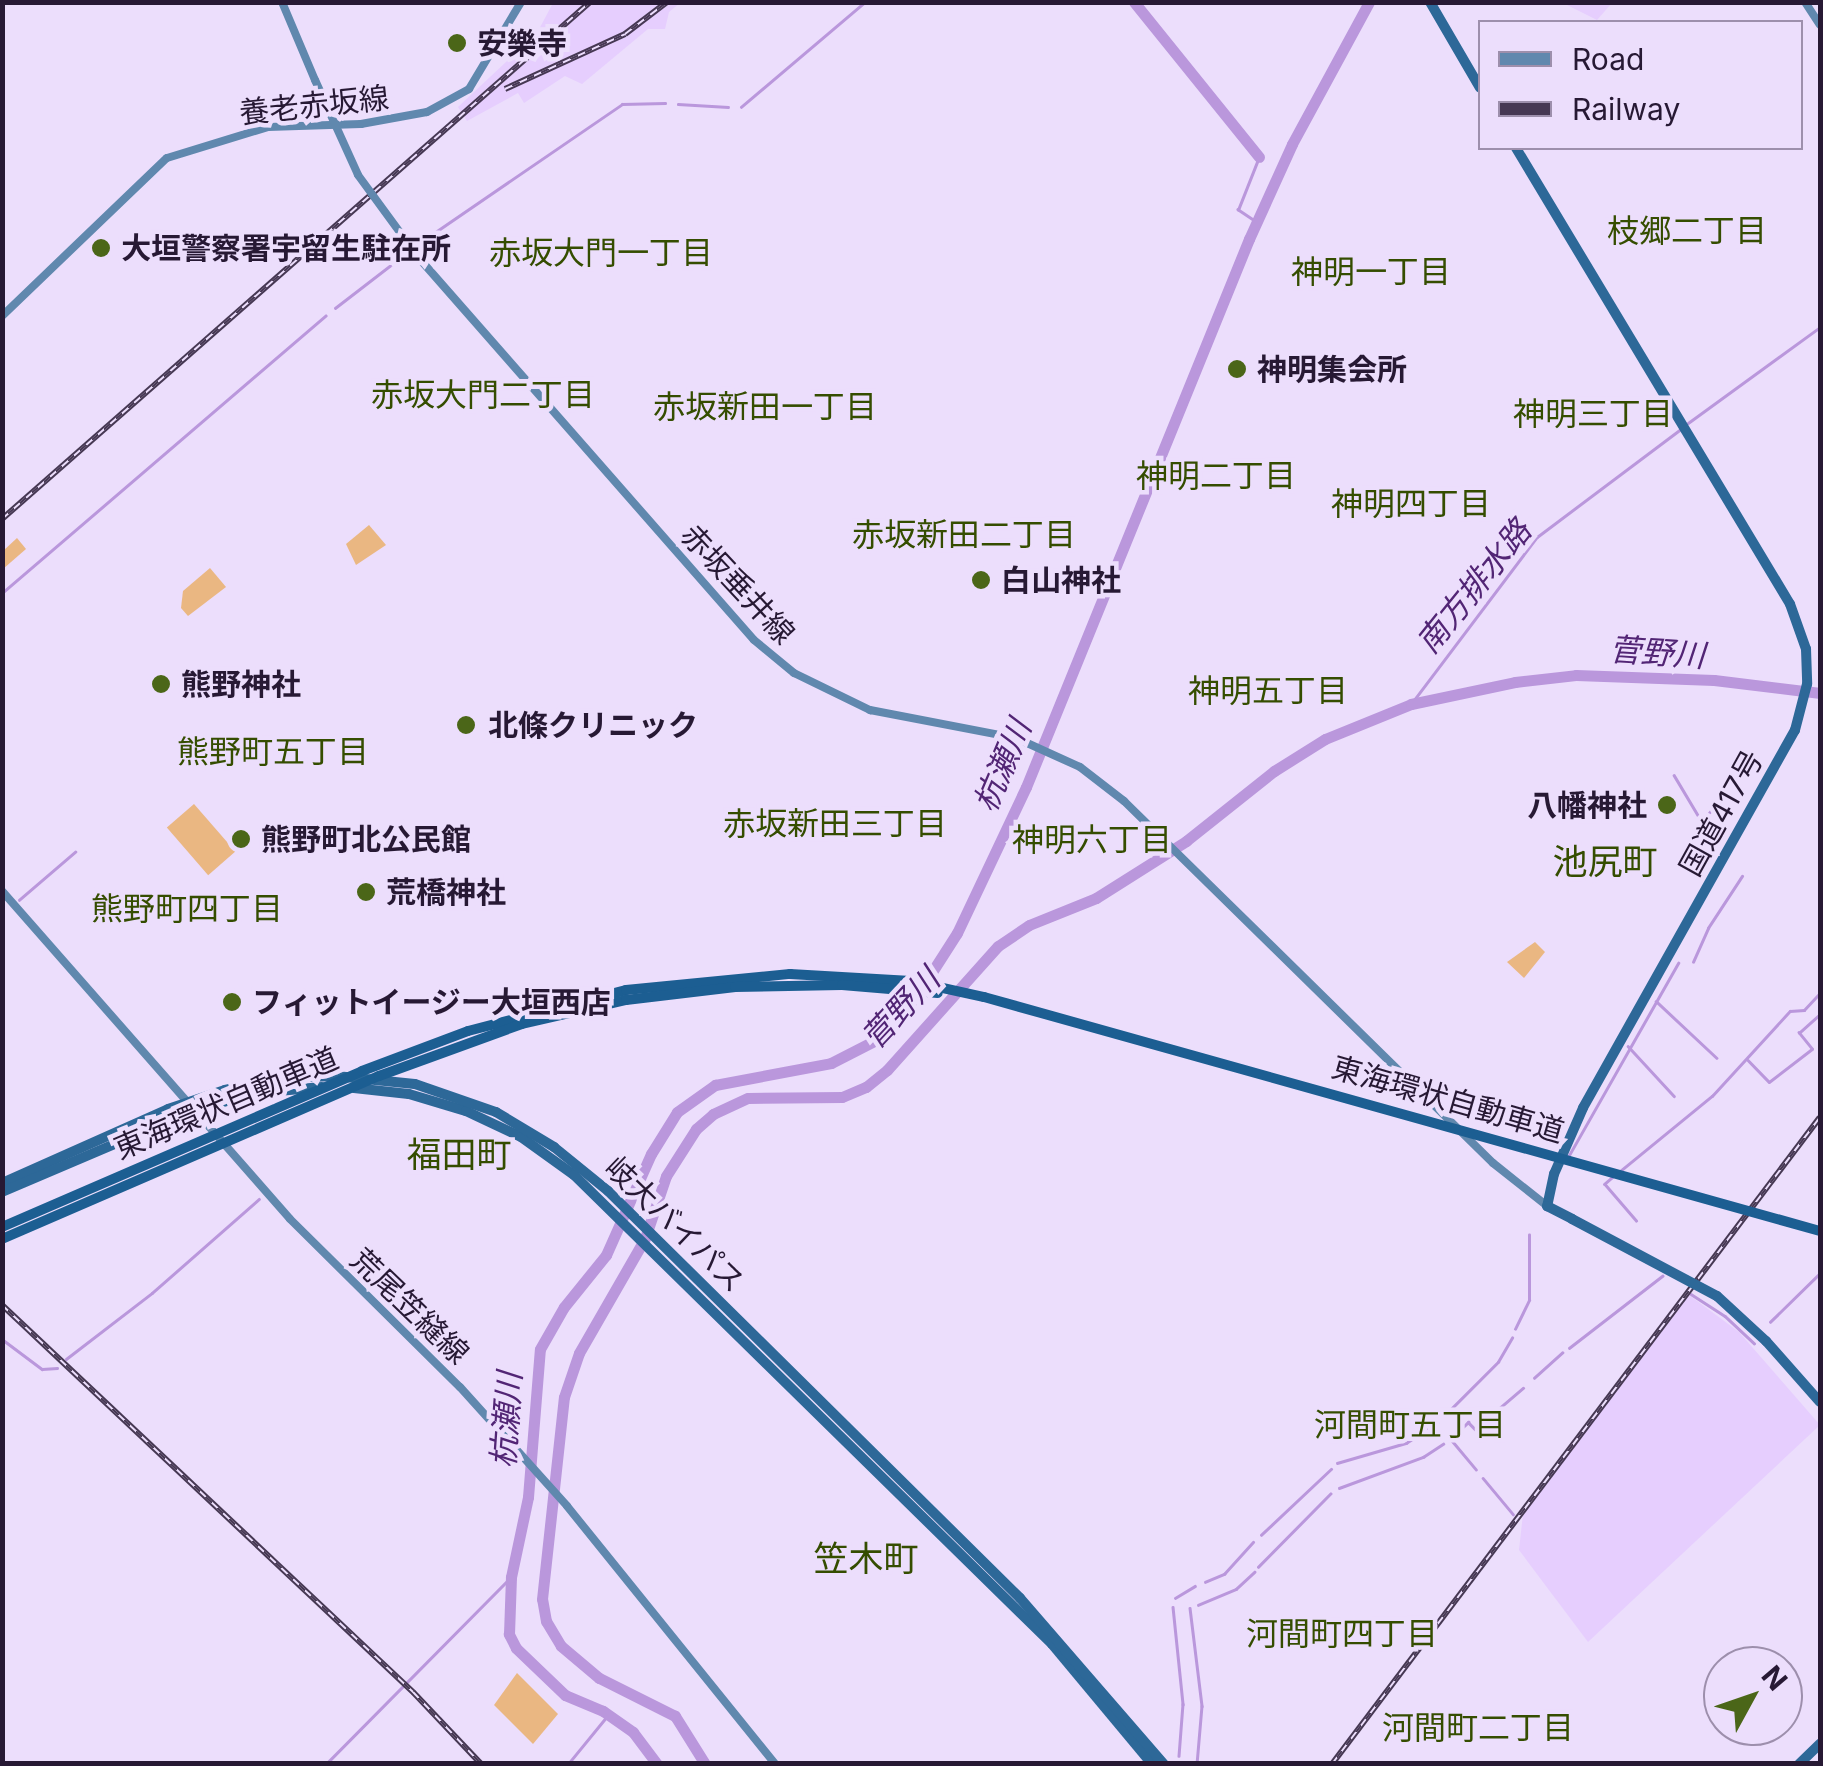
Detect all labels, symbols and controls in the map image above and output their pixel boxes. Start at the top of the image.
legend [1478,20,1803,150]
place label: 安樂寺 [477,25,567,61]
marker: 安樂寺 [446,32,468,54]
text: Road [1572,41,1644,77]
street label: 養老赤坂線 [238,79,390,131]
text: Railway [1572,91,1680,127]
district label: 枝郷二丁目 [1607,212,1767,250]
place label: 大垣警察署宇留生駐在所 [121,230,451,266]
district label: 赤坂大門一丁目 [489,234,713,272]
marker: 大垣警察署宇留生駐在所 [90,237,112,259]
district label: 神明一丁目 [1291,253,1451,291]
place label: 神明集会所 [1257,351,1407,387]
marker: 神明集会所 [1226,358,1248,380]
district label: 赤坂大門二丁目 [371,376,595,414]
district label: 赤坂新田一丁目 [653,388,877,426]
district label: 神明三丁目 [1513,395,1673,433]
district label: 神明二丁目 [1136,457,1296,495]
district label: 神明四丁目 [1331,485,1491,523]
water label: 南方排水路 [1409,513,1539,661]
district label: 赤坂新田二丁目 [852,516,1076,554]
street label: 赤坂垂井線 [674,517,802,651]
place label: 白山神社 [1001,562,1121,598]
marker: 白山神社 [970,569,992,591]
water label: 菅野川 [1608,630,1706,676]
place label: 熊野神社 [181,666,301,702]
district label: 神明五丁目 [1188,672,1348,710]
marker: 熊野神社 [150,673,172,695]
place label: 北條クリニック [488,707,698,743]
marker: 北條クリニック [453,712,479,738]
water label: 杭瀬川 [967,714,1039,818]
district label: 熊野町五丁目 [177,733,369,771]
street label: 国道417号 [1672,744,1770,882]
place label: 八幡神社 [1527,787,1647,823]
marker: 八幡神社 [1656,794,1678,816]
district label: 赤坂新田三丁目 [723,805,947,843]
place label: 熊野町北公民館 [261,821,471,857]
district label: 神明六丁目 [1012,821,1172,859]
marker: 熊野町北公民館 [230,828,252,850]
district label: 池尻町 [1553,840,1657,882]
place label: 荒橋神社 [386,874,506,910]
marker: 荒橋神社 [355,881,377,903]
district label: 熊野町四丁目 [91,890,283,928]
water label: 菅野川 [854,961,948,1057]
place label: フィットイージー大垣西店 [252,984,612,1020]
marker: フィットイージー大垣西店 [221,991,243,1013]
street label: 東海環状自動車道 [109,1040,343,1166]
street label: 東海環状自動車道 [1328,1049,1568,1149]
district label: 福田町 [407,1133,511,1175]
street label: 岐大バイパス [598,1149,752,1299]
street label: 荒尾笠縫線 [344,1241,476,1371]
water label: 杭瀬川 [484,1371,530,1469]
district label: 河間町五丁目 [1314,1406,1506,1444]
district label: 笠木町 [814,1537,918,1579]
district label: 河間町四丁目 [1246,1615,1438,1653]
north arrow [1703,1646,1803,1746]
text: N [1755,1659,1794,1697]
district label: 河間町二丁目 [1382,1709,1574,1747]

